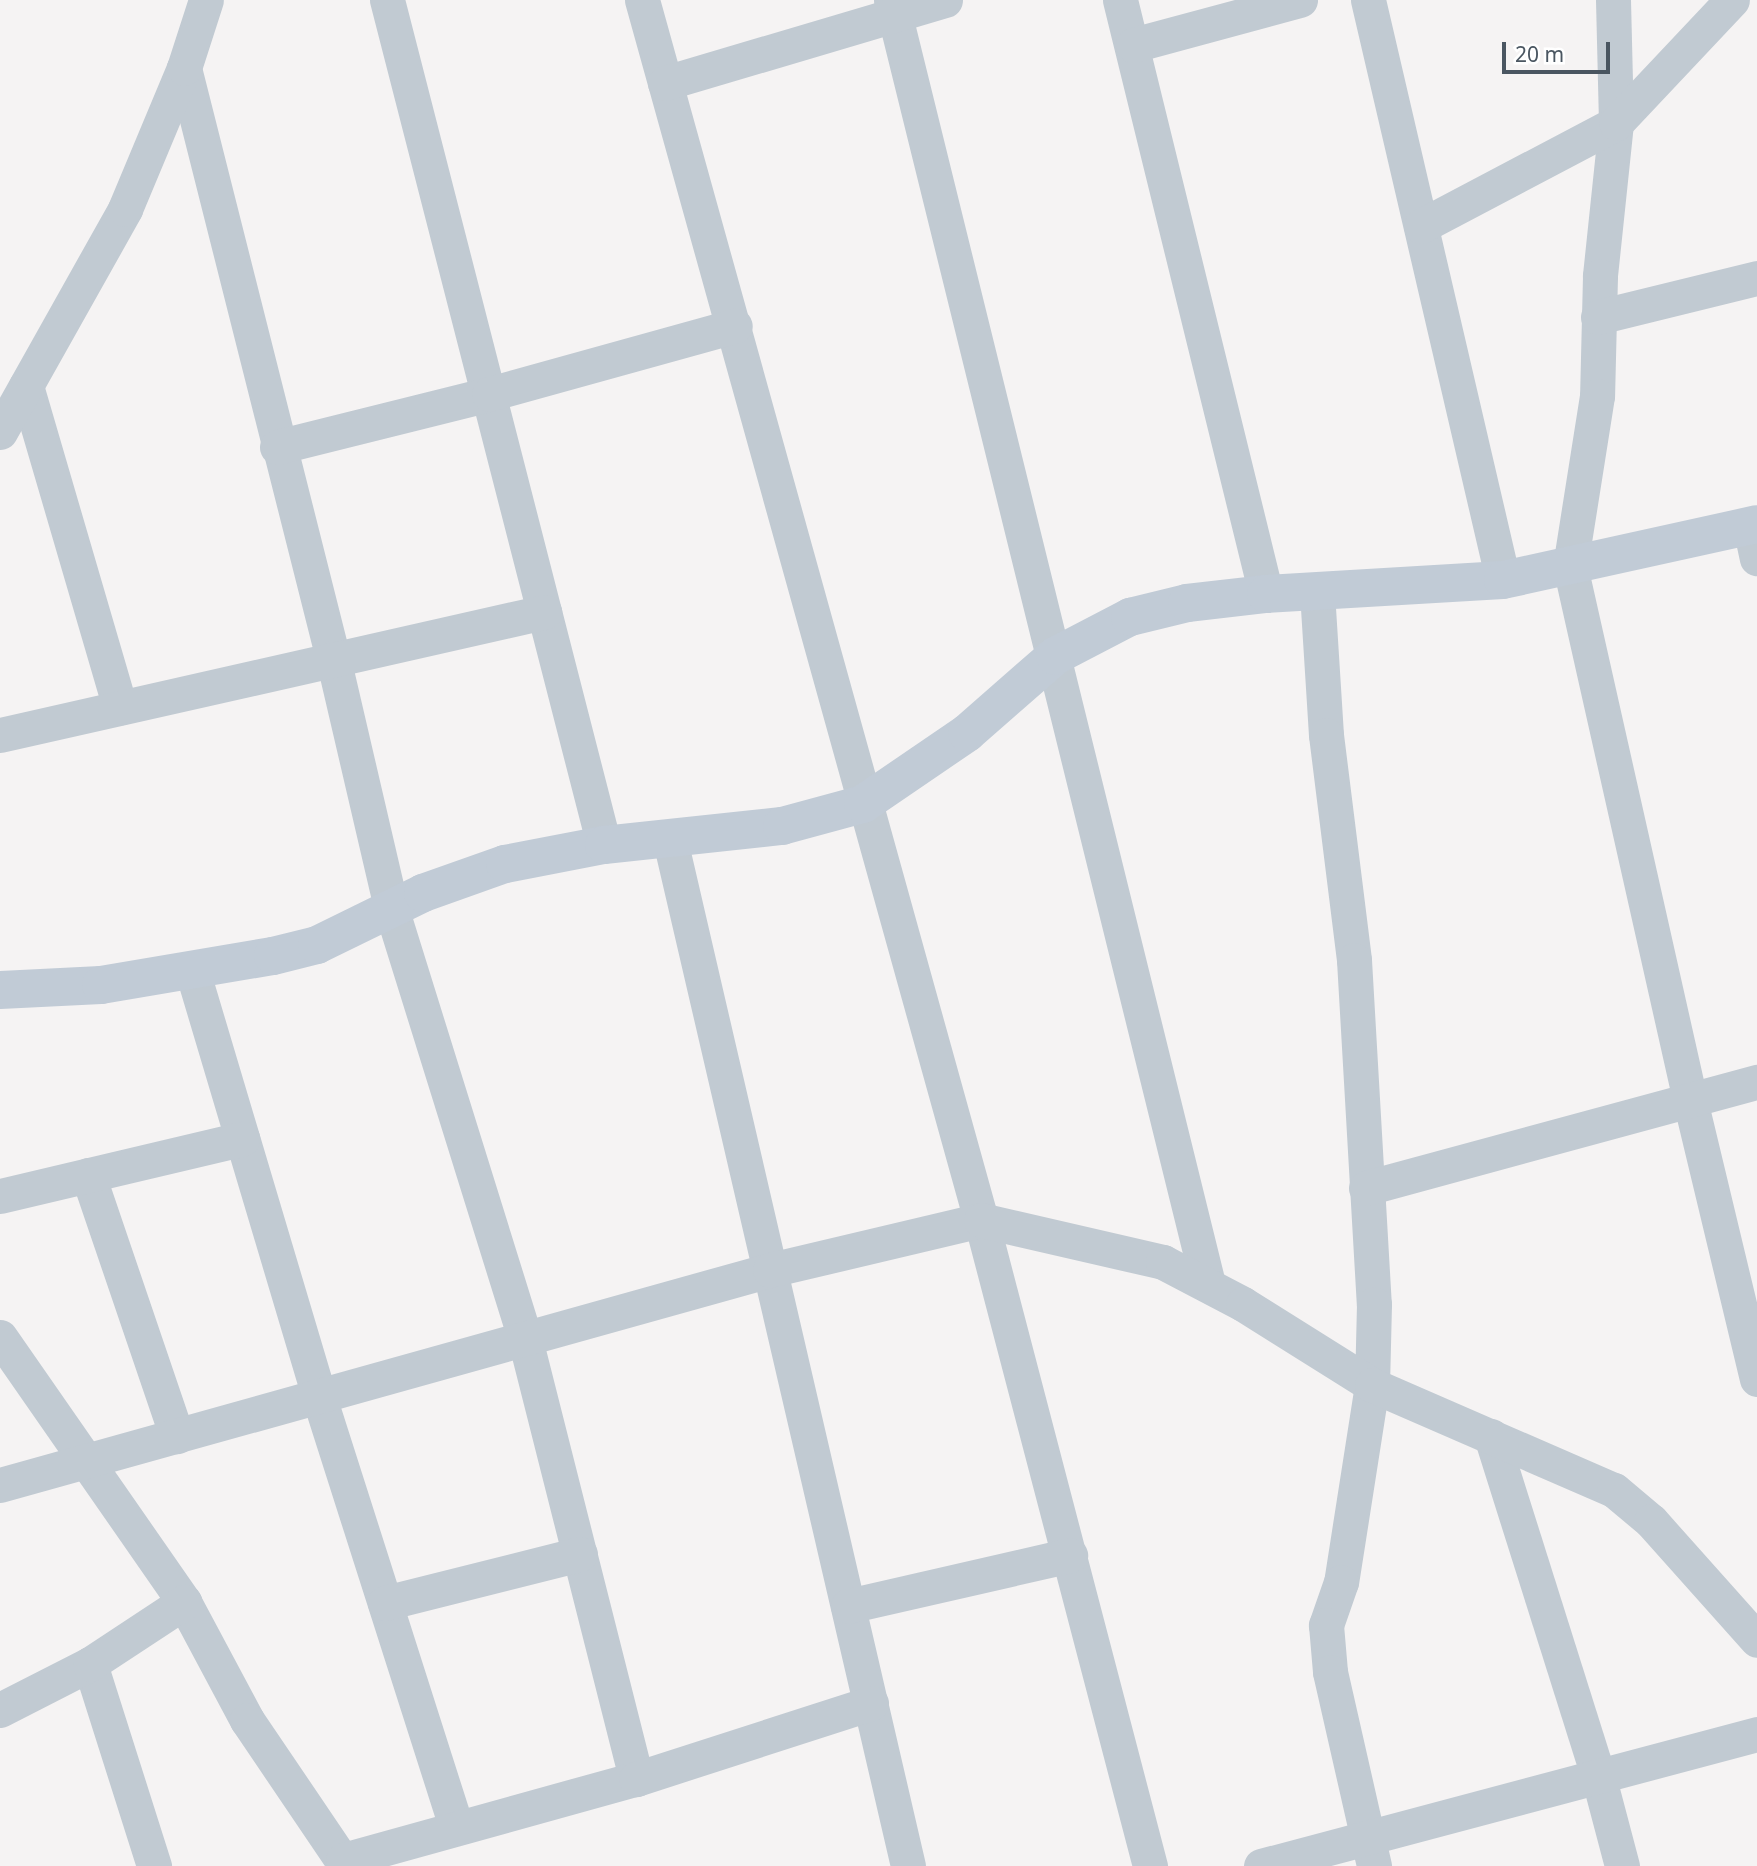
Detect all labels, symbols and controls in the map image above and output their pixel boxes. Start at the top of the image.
scale bar [1505,28,1614,72]
text: 20 m [1515,40,1564,68]

